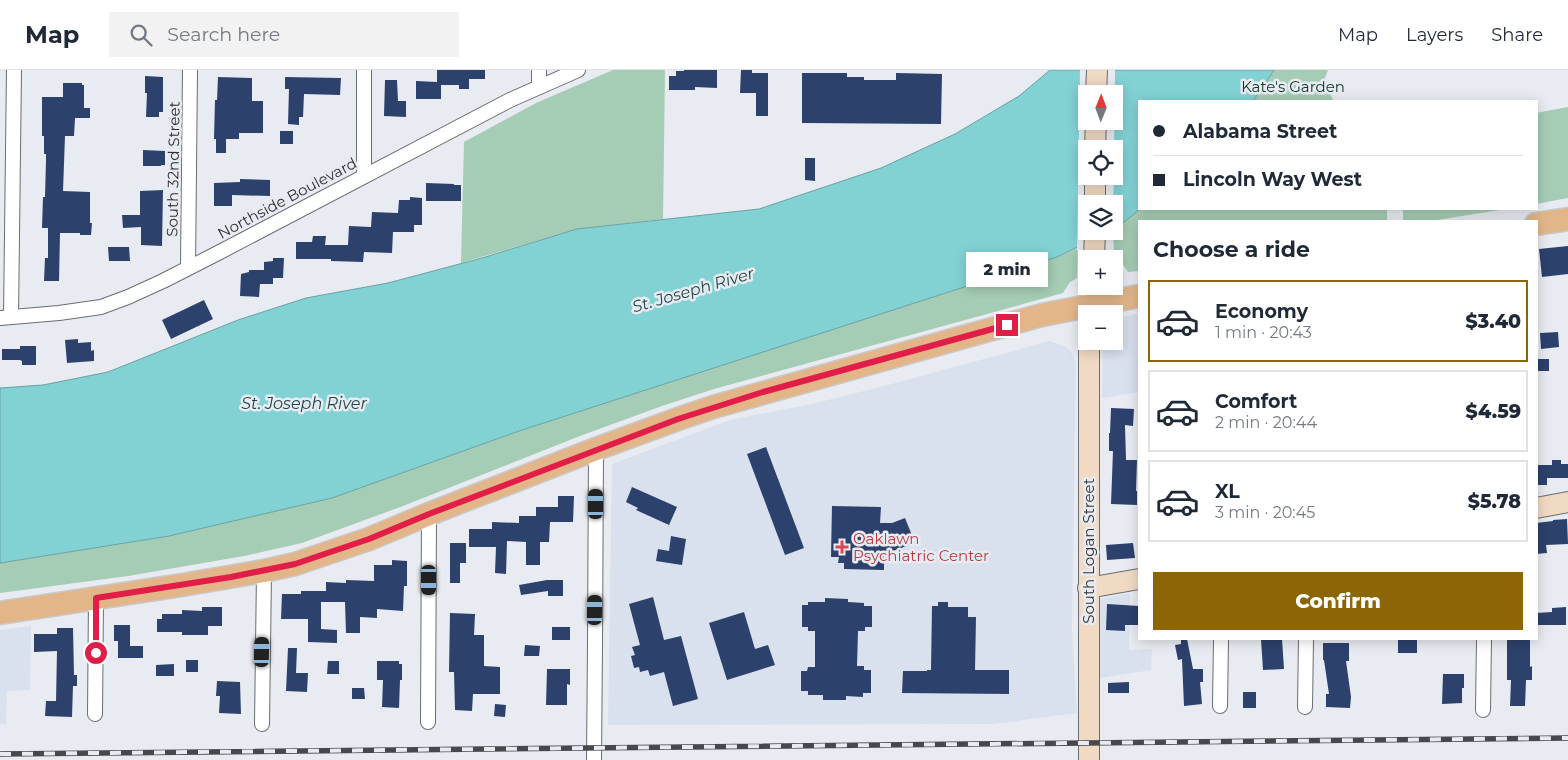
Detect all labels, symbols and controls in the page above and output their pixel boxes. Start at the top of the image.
search box [109,12,459,57]
text: Map [25,20,79,49]
icon: search [127,21,155,49]
text: Search here [167,23,280,46]
text: Map [1338,24,1378,46]
text: Layers [1406,24,1463,46]
text: Share [1491,24,1543,46]
park label: Kate's Garden [1241,77,1345,96]
north arrow [1078,85,1122,130]
map controls [1078,85,1123,350]
street label: South 32nd Street [162,101,184,237]
text: Alabama Street [1183,120,1337,143]
button: locate [1078,140,1123,185]
street label: Northside Boulevard [214,153,360,243]
text: Lincoln Way West [1183,168,1362,191]
button: layers [1078,195,1123,240]
text: Choose a ride [1153,236,1310,263]
button: + [1078,250,1123,295]
callout: 2 min [966,252,1048,288]
text: 2 min [983,260,1031,279]
water label: St. Joseph River [630,263,757,316]
icon: car [1155,299,1200,344]
text: Economy [1215,300,1308,323]
button: − [1078,305,1123,350]
text: $3.40 [1466,310,1521,333]
route end [996,314,1018,336]
text: 1 min · 20:43 [1215,323,1312,342]
icon: car [1155,389,1200,434]
text: Comfort [1215,390,1297,413]
water label: St. Joseph River [241,394,367,413]
text: $4.59 [1466,400,1521,423]
text: 2 min · 20:44 [1215,413,1317,432]
street label: South Logan Street [1079,478,1098,624]
icon: car [1155,479,1200,524]
text: XL [1215,480,1240,503]
car [588,489,603,519]
text: $5.78 [1468,490,1521,513]
text: 3 min · 20:45 [1215,503,1315,522]
place label: Oaklawn Psychiatric Center [853,529,989,565]
marker: Oaklawn Psychiatric Center [835,540,849,554]
car [421,565,436,595]
button: Confirm [1153,572,1523,630]
car [587,595,602,625]
car [254,637,269,667]
route start [85,642,107,664]

